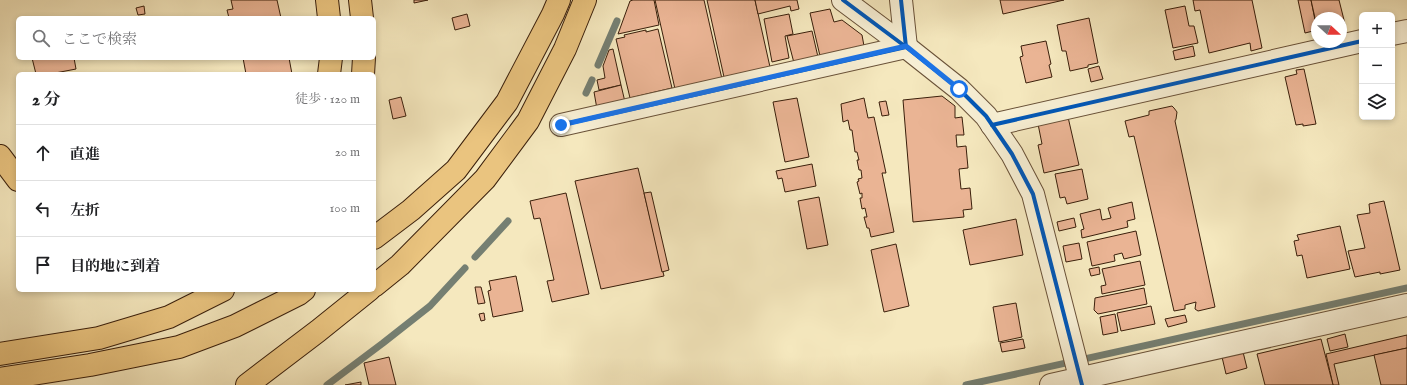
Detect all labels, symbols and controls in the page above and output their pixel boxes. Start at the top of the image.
north arrow [1311,12,1347,48]
map controls [1359,12,1395,120]
button: + [1359,12,1395,48]
search box [16,16,376,60]
icon: search [30,27,52,49]
text: ここで検索 [62,30,137,49]
button: − [1359,48,1395,84]
route start [950,80,968,98]
button: layers [1359,84,1395,120]
text: 2 分 [32,90,61,111]
text: 徒歩 · 120 m [295,91,360,108]
route end [552,116,570,134]
icon: ahead [32,142,54,164]
text: 20 m [335,144,360,161]
text: 直進 [70,145,100,164]
icon: left [32,198,54,220]
text: 100 m [330,200,360,217]
text: 左折 [70,201,100,220]
icon: arrive [32,254,54,276]
text: 目的地に到着 [70,257,160,276]

